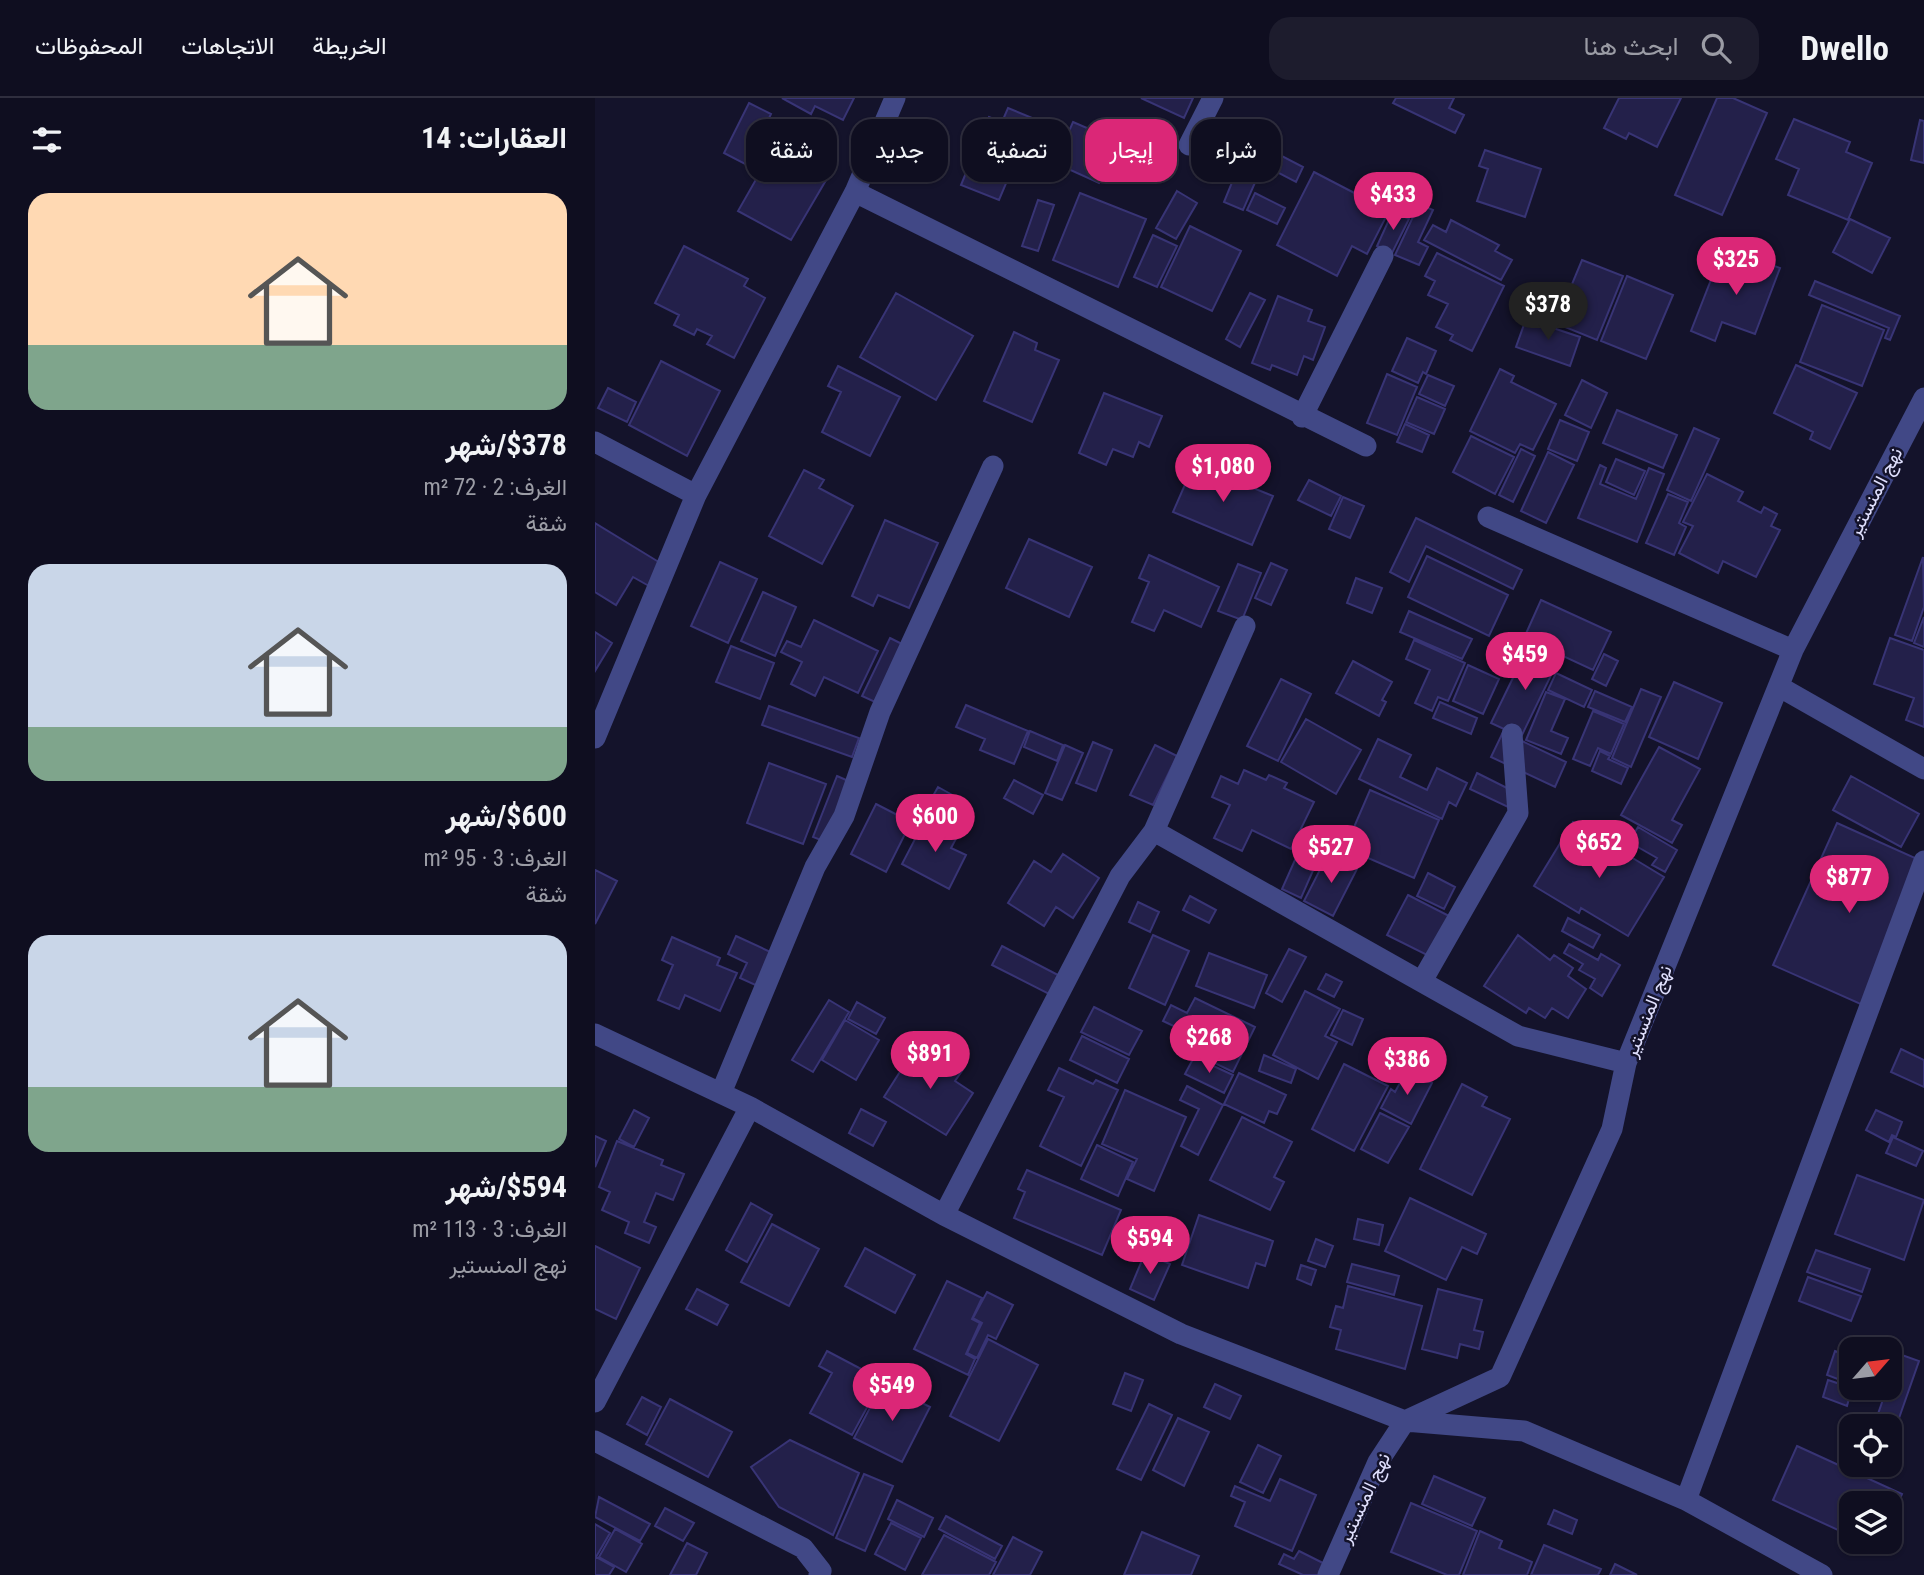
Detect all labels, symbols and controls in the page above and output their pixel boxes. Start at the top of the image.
search box [1269,17,1759,80]
icon: search [1697,29,1735,67]
text: Dwello [1801,29,1889,68]
text: ابحث هنا [1583,31,1679,61]
text: المحفوظات [35,32,143,60]
text: الاتجاهات [181,32,274,60]
text: الخريطة [312,32,387,60]
chip: شقة [746,119,837,182]
chip: جديد [851,119,948,182]
chip: تصفية [962,119,1071,182]
chip: إيجار [1085,119,1177,182]
chip: شراء [1191,119,1281,182]
text: العقارات: 14 [421,120,567,155]
icon: filters [28,121,66,159]
pin: $433 [1352,172,1434,232]
text: $433 [1370,181,1416,208]
icon: home [235,238,361,364]
pin: $325 [1695,238,1777,297]
text: $325 [1713,246,1759,273]
pin: $378 [1507,282,1589,342]
text: $378 [1525,291,1571,318]
text: $378/شهر [446,427,567,462]
street label: نهج المنستير [1842,443,1909,542]
pin: $1,080 [1166,444,1280,504]
text: $1,080 [1191,453,1255,480]
text: الغرف: 2 · 72 m² [424,474,567,501]
text: شقة [525,510,567,537]
icon: home [235,609,361,735]
pin: $459 [1484,632,1566,692]
text: $459 [1502,641,1548,668]
pin: $600 [894,794,976,854]
text: $600/شهر [446,798,567,833]
text: $600 [912,803,958,830]
pin: $652 [1558,820,1640,880]
pin: $527 [1290,826,1372,885]
text: $652 [1576,829,1622,856]
text: $527 [1308,834,1354,861]
text: الغرف: 3 · 95 m² [424,845,567,872]
pin: $877 [1808,856,1890,915]
text: $877 [1826,864,1872,891]
text: شقة [525,881,567,908]
street label: نهج المنستير [1619,962,1679,1062]
icon: home [235,980,361,1106]
pin: $268 [1168,1016,1250,1075]
text: $268 [1186,1024,1232,1051]
pin: $891 [889,1032,971,1091]
pin: $386 [1366,1038,1448,1097]
text: $891 [907,1040,953,1067]
text: $386 [1384,1046,1430,1073]
text: $594/شهر [446,1169,567,1204]
text: الغرف: 3 · 113 m² [412,1216,567,1243]
pin: $594 [1109,1216,1191,1276]
text: $594 [1127,1225,1173,1252]
text: نهج المنستير [449,1252,567,1279]
north arrow [1839,1337,1902,1400]
map controls [1839,1337,1902,1554]
pin: $549 [851,1364,933,1423]
text: $549 [869,1372,915,1399]
button: locate [1839,1414,1902,1477]
street label: نهج المنستير [1333,1449,1397,1549]
button: layers [1839,1491,1902,1554]

